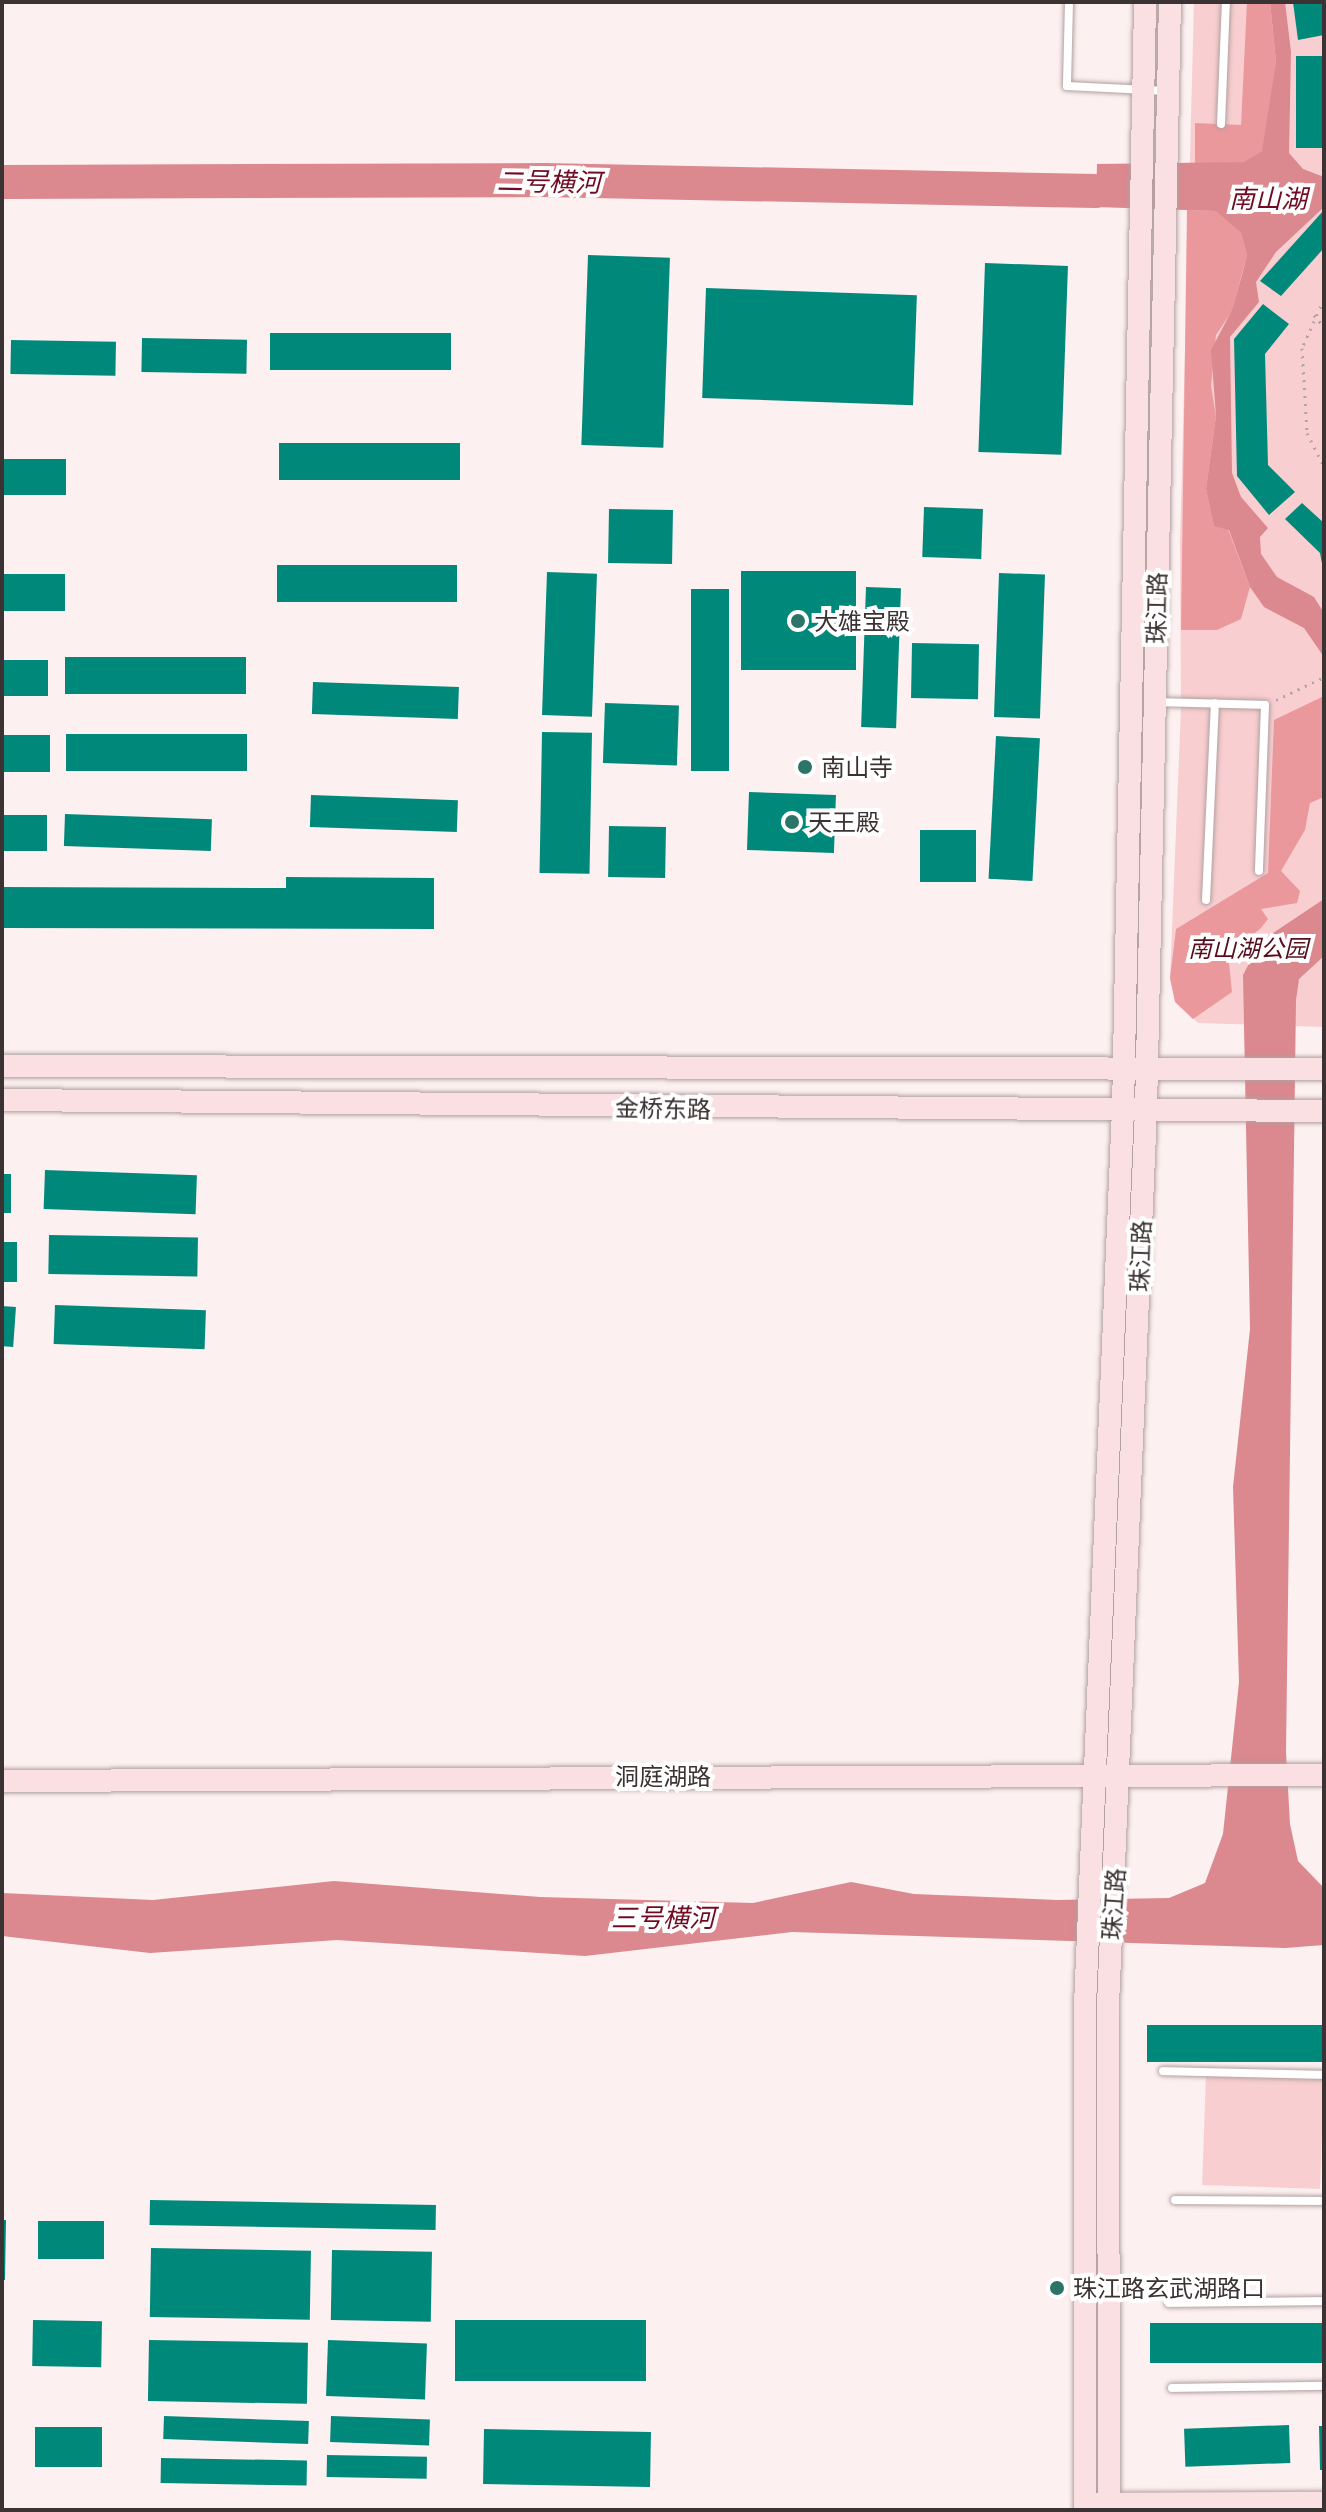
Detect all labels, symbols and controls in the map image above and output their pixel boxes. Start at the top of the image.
water label: 二号横河 [497,164,601,198]
water label: 南山湖 [1229,182,1307,214]
street label: 珠江路 [1141,572,1171,644]
place label: 大雄宝殿 [814,607,910,635]
marker: 大雄宝殿 [789,612,807,630]
place label: 南山寺 [821,753,893,781]
marker: 南山寺 [796,758,814,776]
place label: 天王殿 [808,808,880,836]
marker: 天王殿 [783,813,801,831]
park label: 南山湖公园 [1188,934,1308,962]
street label: 金桥东路 [615,1093,711,1123]
street label: 珠江路 [1124,1220,1156,1292]
street label: 洞庭湖路 [615,1762,711,1790]
street label: 珠江路 [1096,1867,1130,1941]
water label: 三号横河 [611,1901,715,1933]
place label: 珠江路玄武湖路口 [1073,2274,1265,2302]
marker: 珠江路玄武湖路口 [1048,2279,1066,2297]

